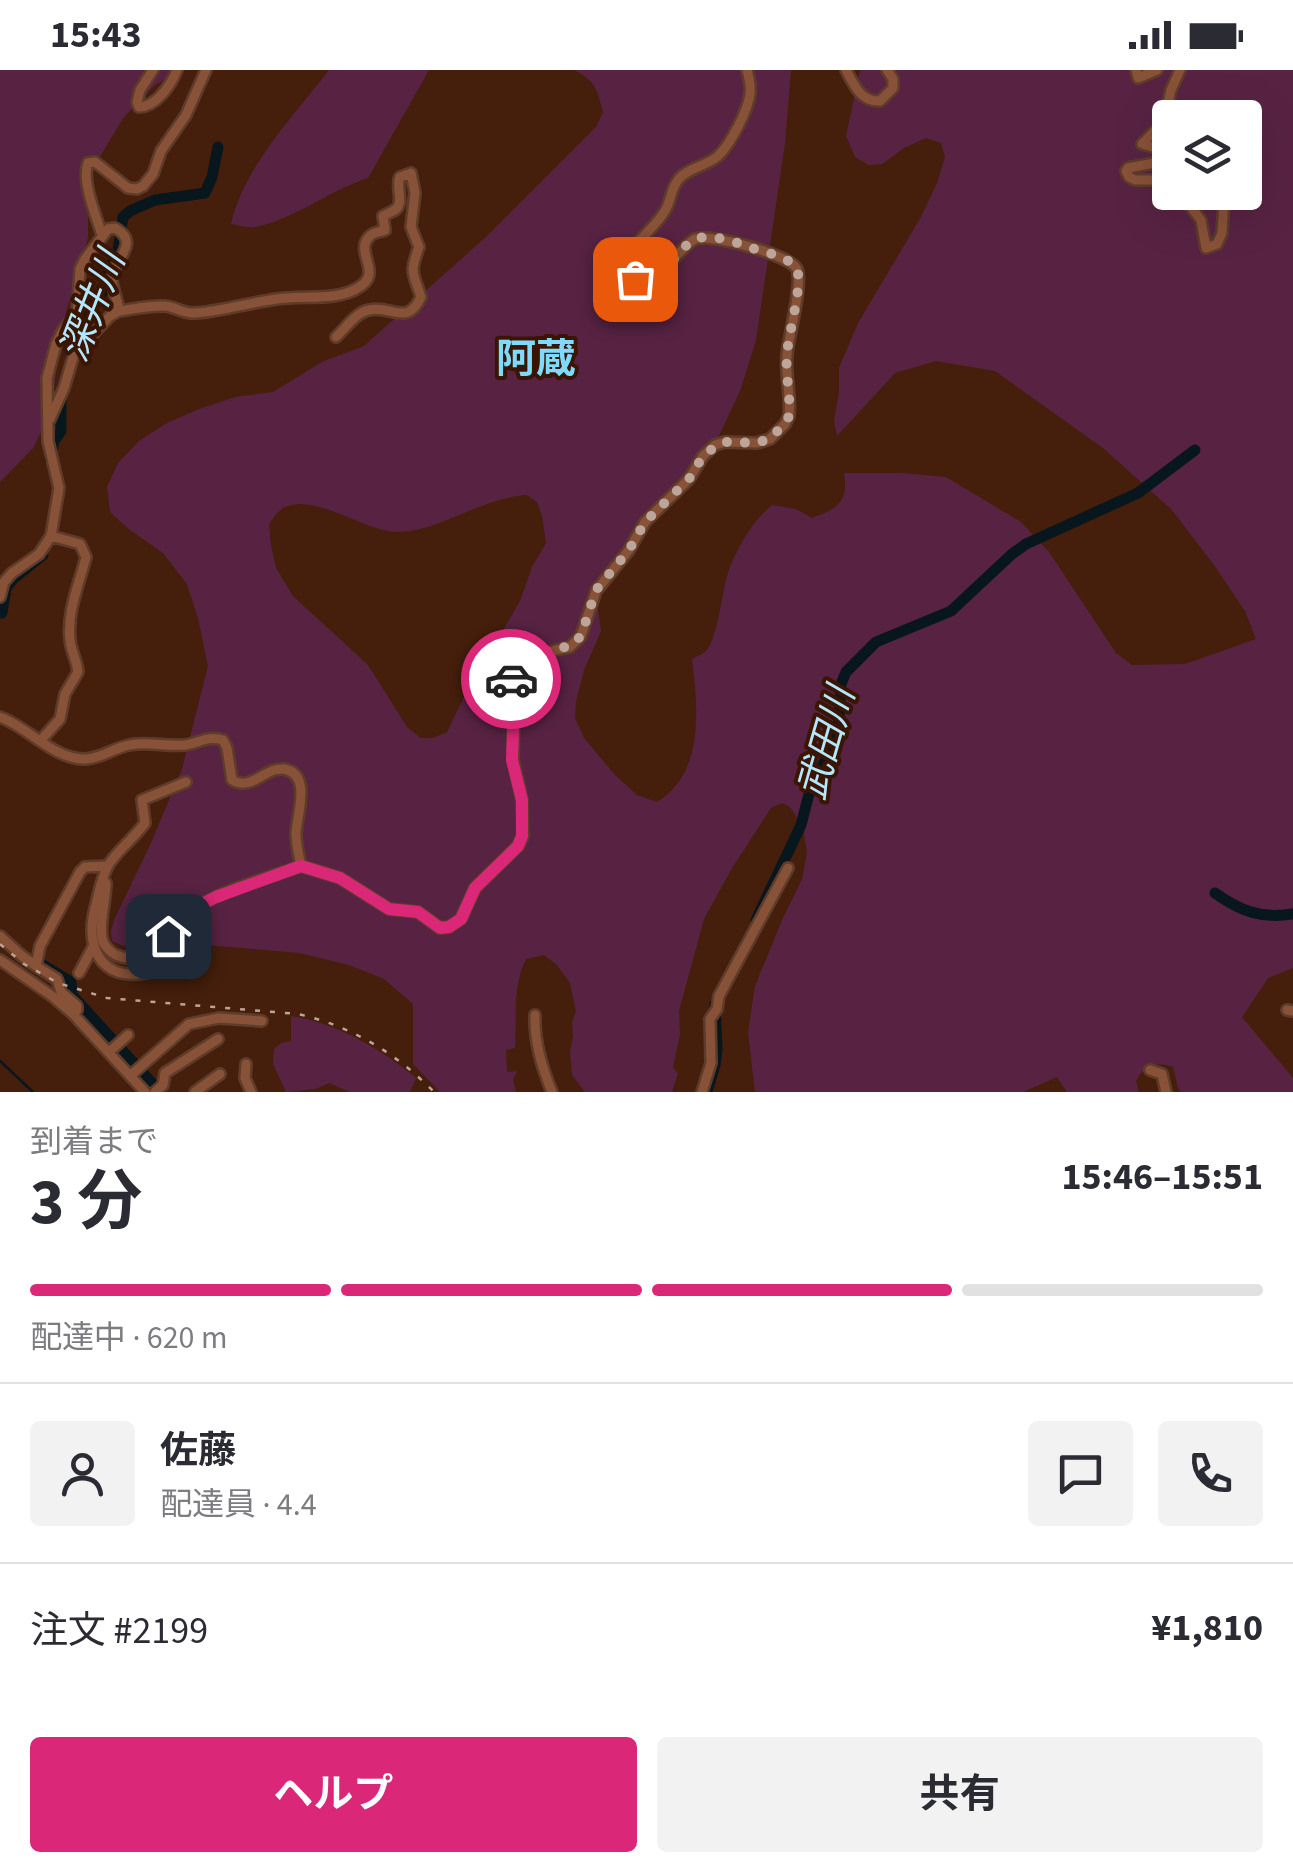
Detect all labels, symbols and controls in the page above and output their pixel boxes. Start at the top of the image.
text: 15:43 [50,8,142,62]
map controls [1152,100,1262,210]
button: layers [1152,100,1262,210]
pin [593,237,678,322]
water label: 深井川 [47,240,140,369]
icon: bag [608,252,663,307]
district label: 阿蔵 [496,331,576,388]
courier [461,629,561,729]
icon: car [484,652,539,707]
water label: 武田川 [785,677,870,806]
pin [126,894,211,979]
icon: home [141,909,196,964]
text: 到着まで [30,1119,158,1165]
text: 15:46–15:51 [1061,1150,1263,1204]
text: 3 分 [30,1156,142,1249]
text: 配達中 · 620 m [30,1315,227,1361]
button: person [30,1421,135,1526]
button: chat [1028,1421,1133,1526]
button: phone [1158,1421,1263,1526]
text: 佐藤 [160,1424,236,1478]
text: 配達員 · 4.4 [160,1482,317,1528]
text: ¥1,810 [1151,1601,1263,1655]
text: 注文 #2199 [30,1604,208,1658]
button: ヘルプ [30,1737,637,1852]
button: 共有 [657,1737,1263,1852]

